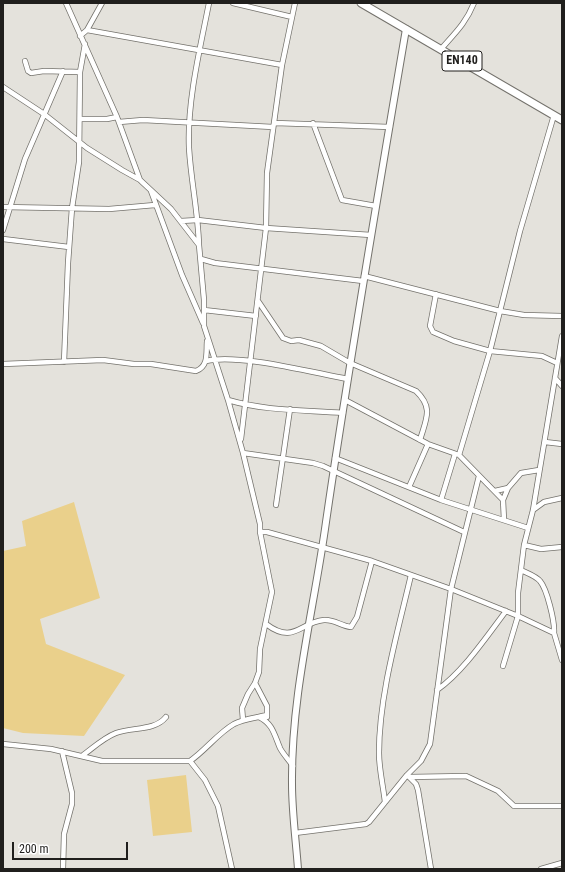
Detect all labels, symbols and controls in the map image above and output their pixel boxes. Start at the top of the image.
road number: EN140 [442,51,482,71]
scale bar [14,834,130,860]
text: 200 m [19,842,49,856]

